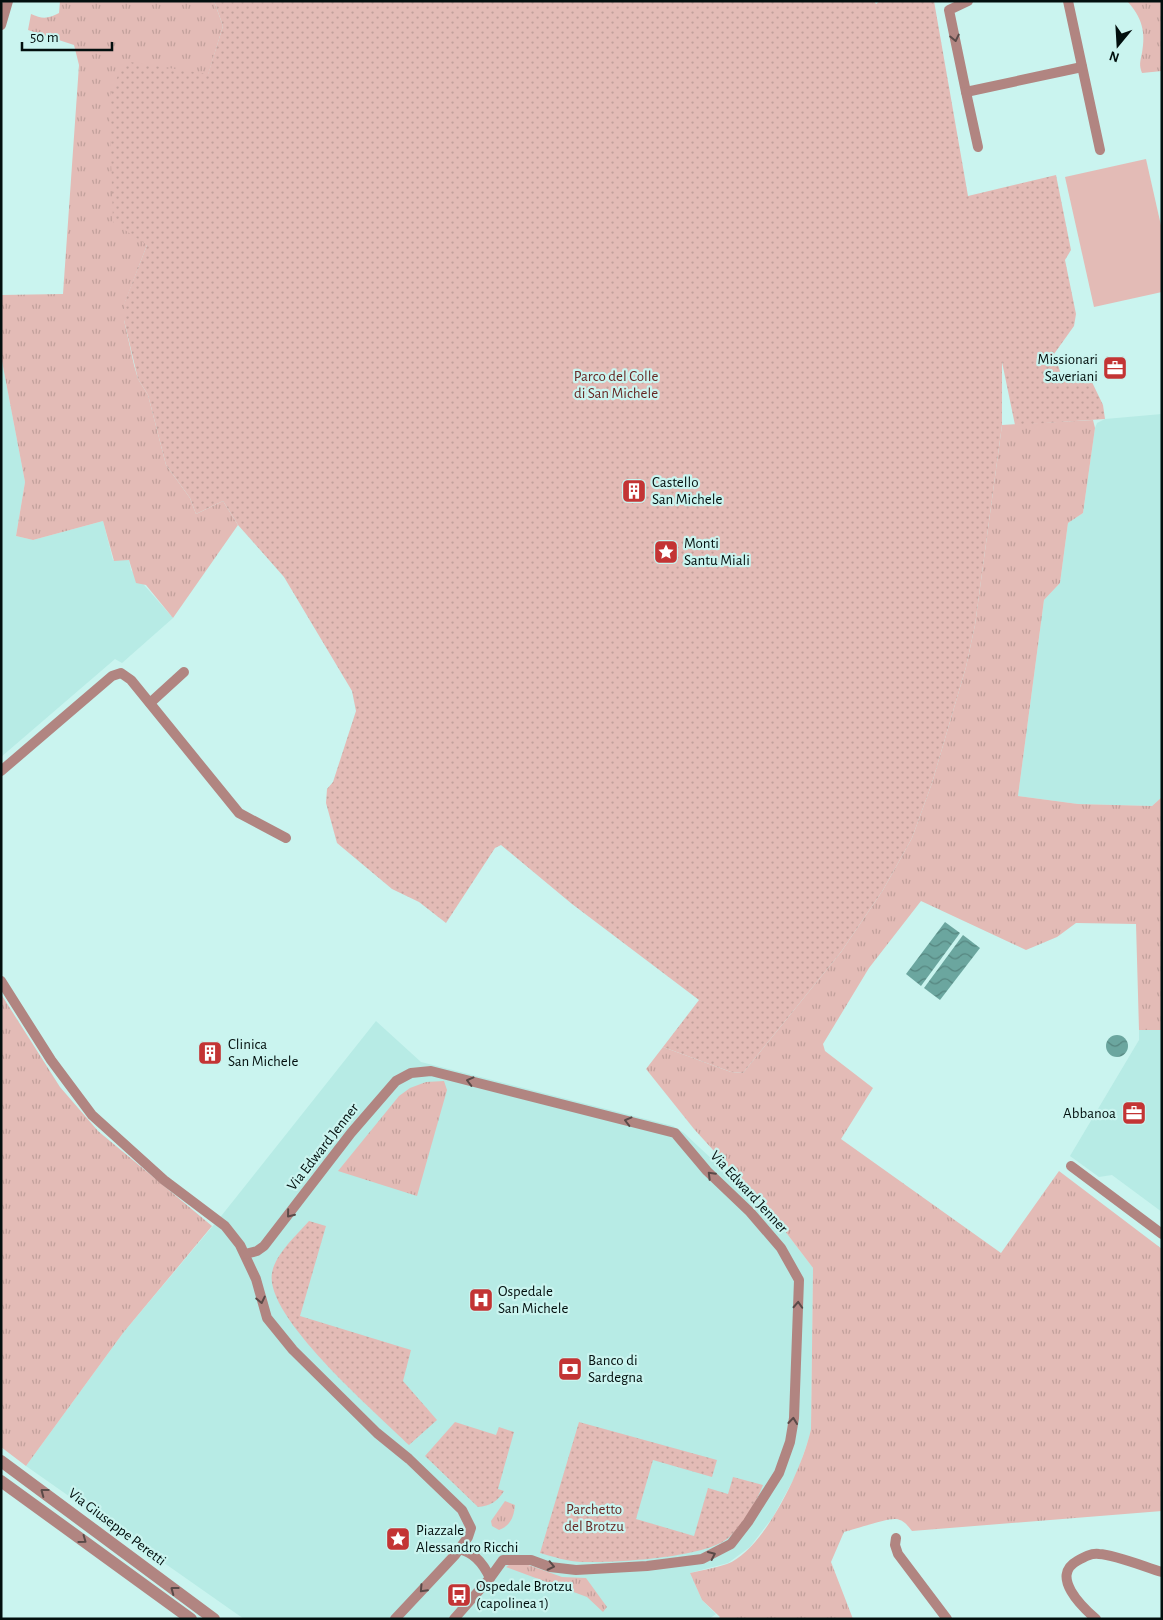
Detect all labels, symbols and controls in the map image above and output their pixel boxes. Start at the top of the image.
scale bar [22,20,112,52]
north arrow [1093,20,1143,70]
text: 50 m [30,30,59,45]
one-way arrow [949,34,960,43]
text: N [1107,48,1121,65]
place label: Missionari Saveriani [1038,352,1098,384]
office icon: Missionari Saveriani [1102,355,1128,381]
park label: Parco del Colle di San Michele [574,369,658,401]
place label: Castello San Michele [652,475,722,507]
building icon: Castello San Michele [621,478,647,504]
place label: Monti Santu Miali [684,536,750,568]
place icon: Monti Santu Miali [653,539,679,565]
place label: Clinica San Michele [228,1037,298,1069]
building icon: Clinica San Michele [197,1040,223,1066]
one-way arrow [466,1076,475,1087]
street label: Via Edward Jenner [284,1100,362,1193]
office icon: Abbanoa [1121,1100,1147,1126]
place label: Abbanoa [1063,1106,1116,1121]
one-way arrow [623,1116,632,1127]
street label: Via Edward Jenner [707,1148,791,1236]
one-way arrow [708,1172,717,1181]
one-way arrow [286,1208,295,1217]
place label: Ospedale San Michele [498,1284,568,1316]
hospital icon: Ospedale San Michele [468,1287,494,1313]
one-way arrow [255,1296,266,1304]
one-way arrow [793,1301,803,1308]
place label: Banco di Sardegna [588,1353,643,1385]
bank icon: Banco di Sardegna [557,1356,583,1382]
one-way arrow [787,1416,798,1424]
street label: Via Giuseppe Peretti [65,1486,169,1568]
one-way arrow [41,1490,50,1498]
park label: Parchetto del Brotzu [564,1502,624,1534]
place label: Piazzale Alessandro Ricchi [416,1523,518,1555]
place icon: Piazzale Alessandro Ricchi [385,1526,411,1552]
one-way arrow [77,1534,87,1543]
one-way arrow [706,1551,715,1561]
one-way arrow [546,1560,555,1571]
place label: Ospedale Brotzu (capolinea 1) [476,1579,572,1611]
bus stop icon: Ospedale Brotzu (capolinea 1) [446,1582,472,1608]
one-way arrow [420,1583,429,1592]
one-way arrow [171,1586,180,1596]

